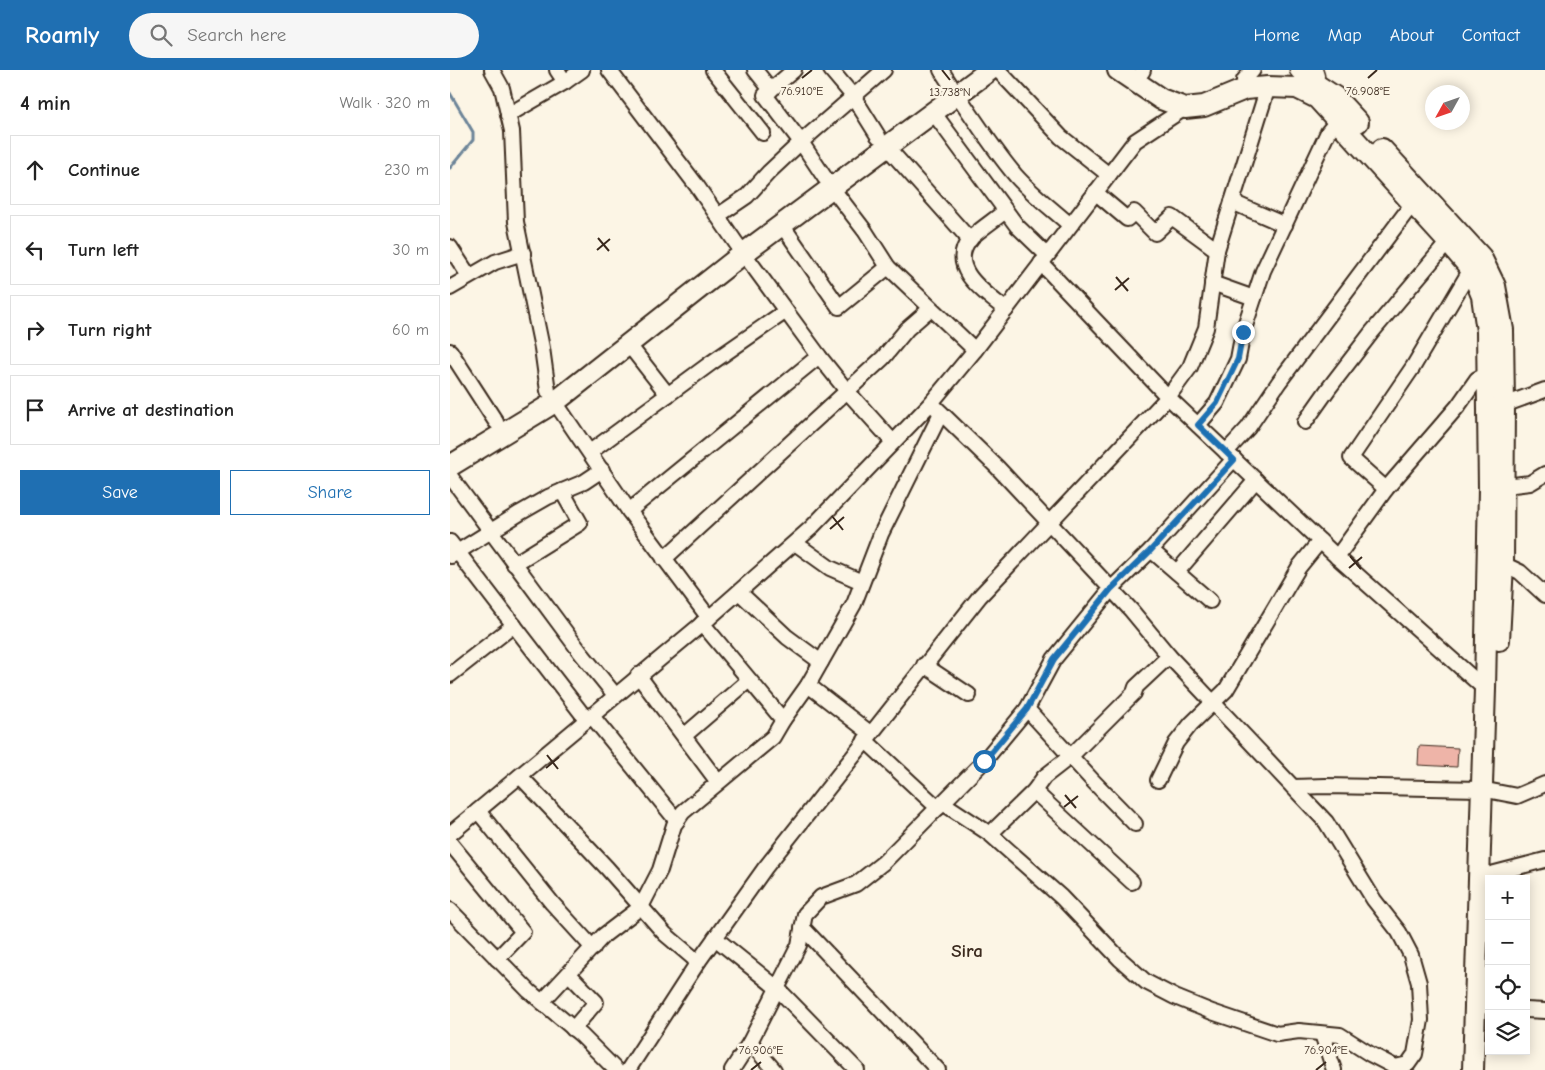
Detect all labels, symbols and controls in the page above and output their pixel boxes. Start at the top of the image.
search box [129,13,479,58]
text: Roamly [25,21,99,49]
icon: search [147,21,175,49]
text: Search here [187,24,286,46]
text: Home [1253,25,1300,46]
text: Map [1328,25,1362,46]
text: About [1390,25,1434,46]
text: Contact [1462,25,1520,46]
text: 76.910°E [781,84,823,98]
text: 76.908°E [1346,84,1390,98]
text: 13.738°N [929,85,971,99]
north arrow [1425,85,1470,130]
text: 4 min [20,91,71,115]
text: Walk · 320 m [339,94,430,112]
icon: ahead [21,156,49,184]
text: Continue [68,159,140,181]
text: 230 m [384,161,429,179]
icon: left [21,236,49,264]
text: Turn left [68,239,139,261]
text: 30 m [393,241,429,259]
icon: right [21,316,49,344]
text: Turn right [68,319,152,341]
text: 60 m [392,321,429,339]
route end [1232,321,1255,344]
icon: arrive [21,396,49,424]
text: Arrive at destination [68,399,234,421]
button: Save [20,470,220,515]
button: Share [230,470,430,515]
route start [973,750,996,773]
map controls [1485,875,1530,1055]
button: + [1485,875,1530,920]
button: − [1485,920,1530,965]
district label: Sira [951,940,983,962]
button: locate [1485,965,1530,1010]
button: layers [1485,1010,1530,1055]
text: 76.906°E [739,1043,783,1057]
text: 76.904°E [1304,1043,1348,1057]

